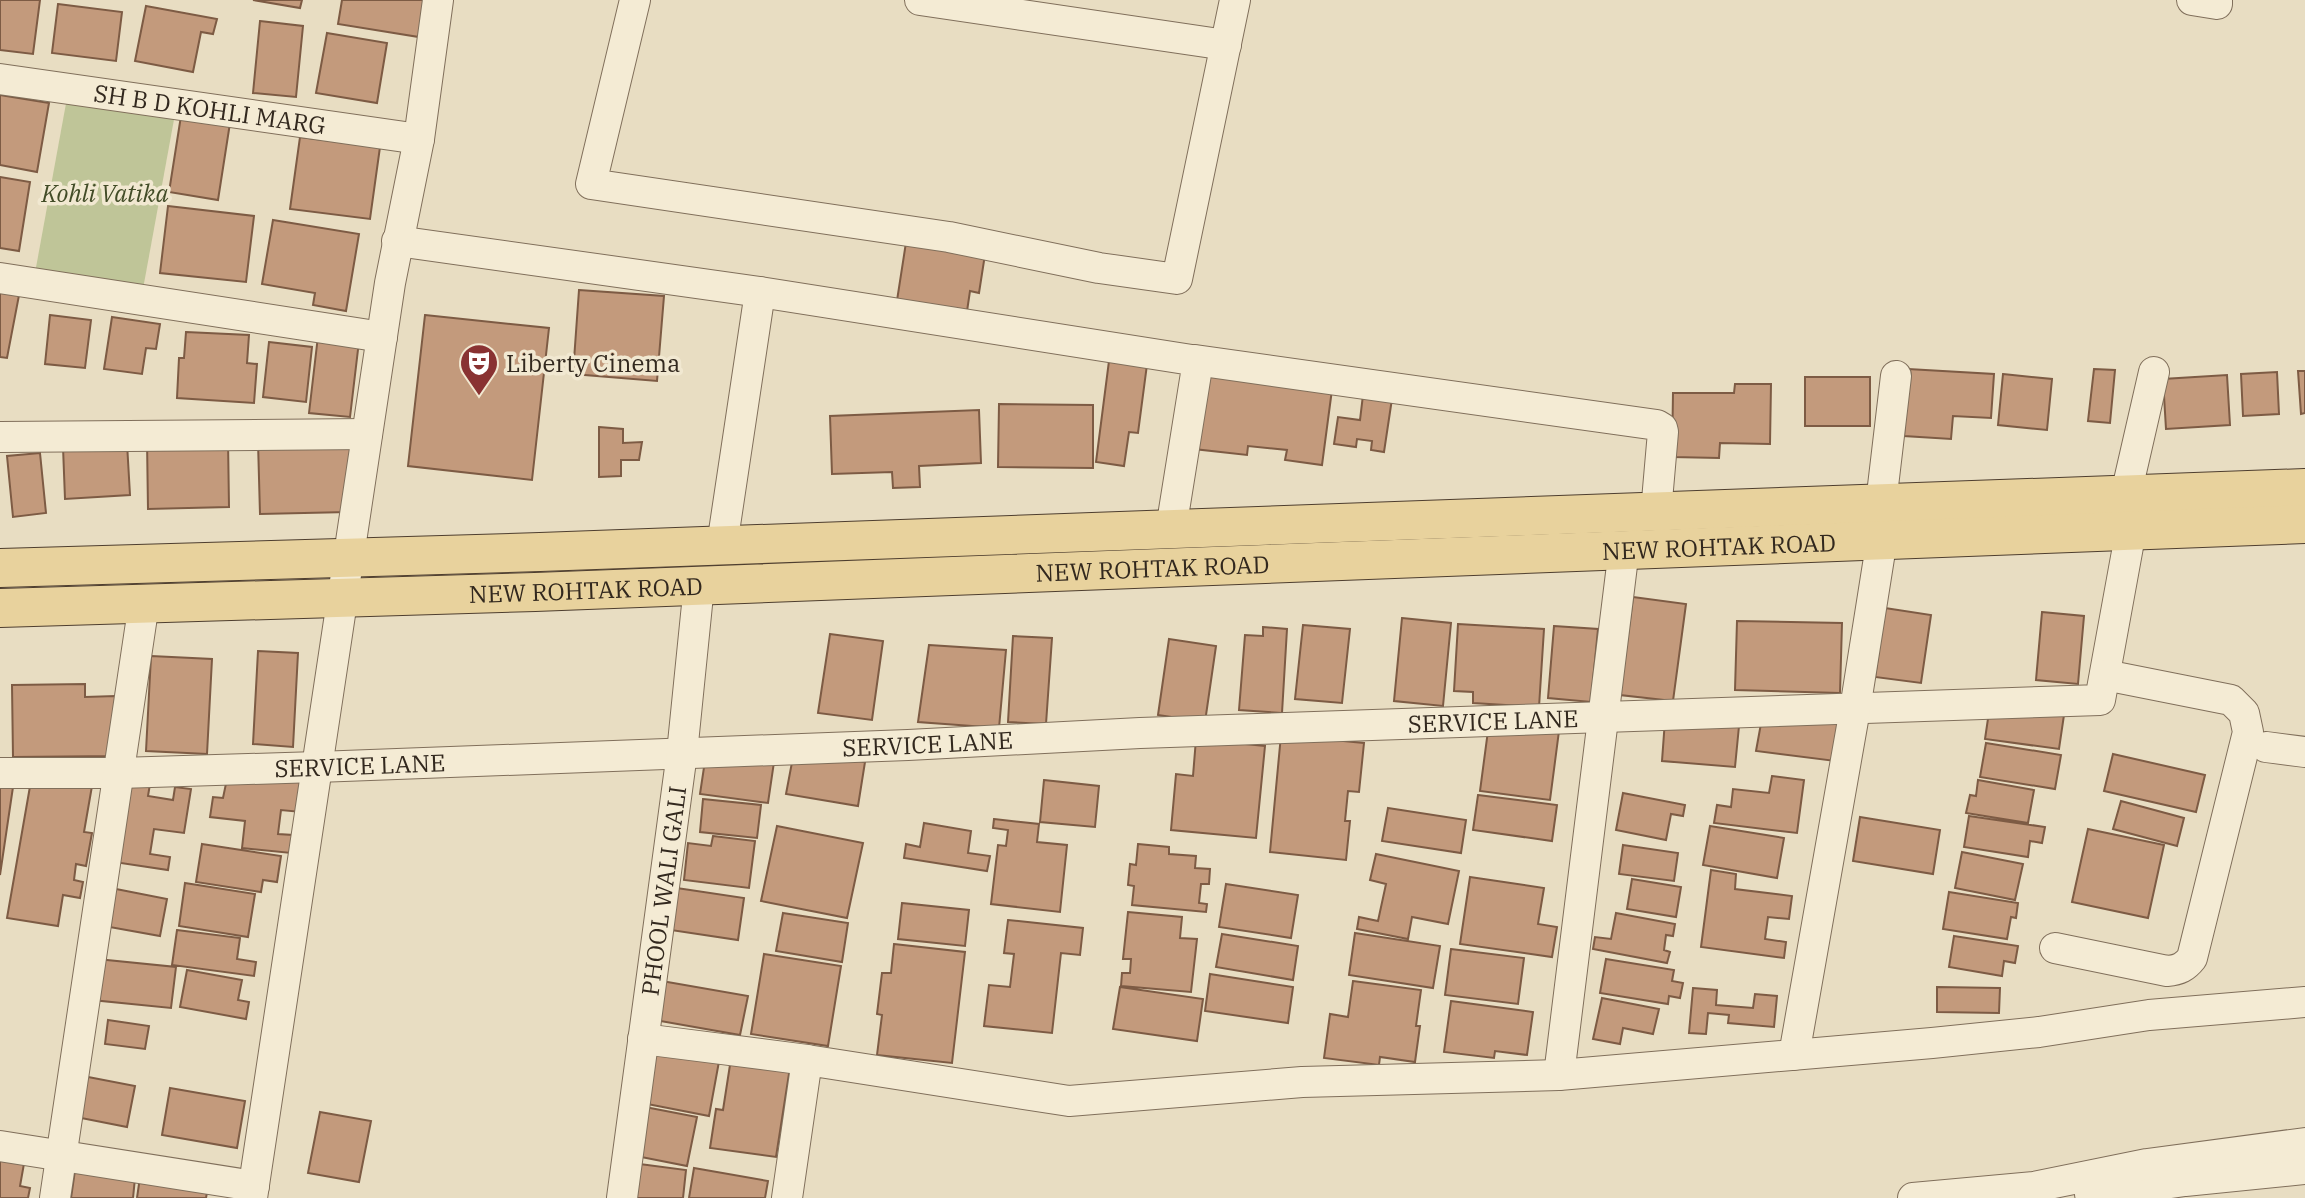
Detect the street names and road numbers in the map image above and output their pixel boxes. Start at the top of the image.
street label: SH B D KOHLI MARG [92,77,328,141]
street label: NEW ROHTAK ROAD [1601,526,1836,567]
street label: NEW ROHTAK ROAD [1035,548,1270,589]
street label: NEW ROHTAK ROAD [468,570,703,610]
street label: SERVICE LANE [1407,702,1579,740]
street label: SERVICE LANE [842,724,1014,763]
street label: SERVICE LANE [274,746,446,784]
street label: PHOOL WALI GALI [633,784,693,998]

